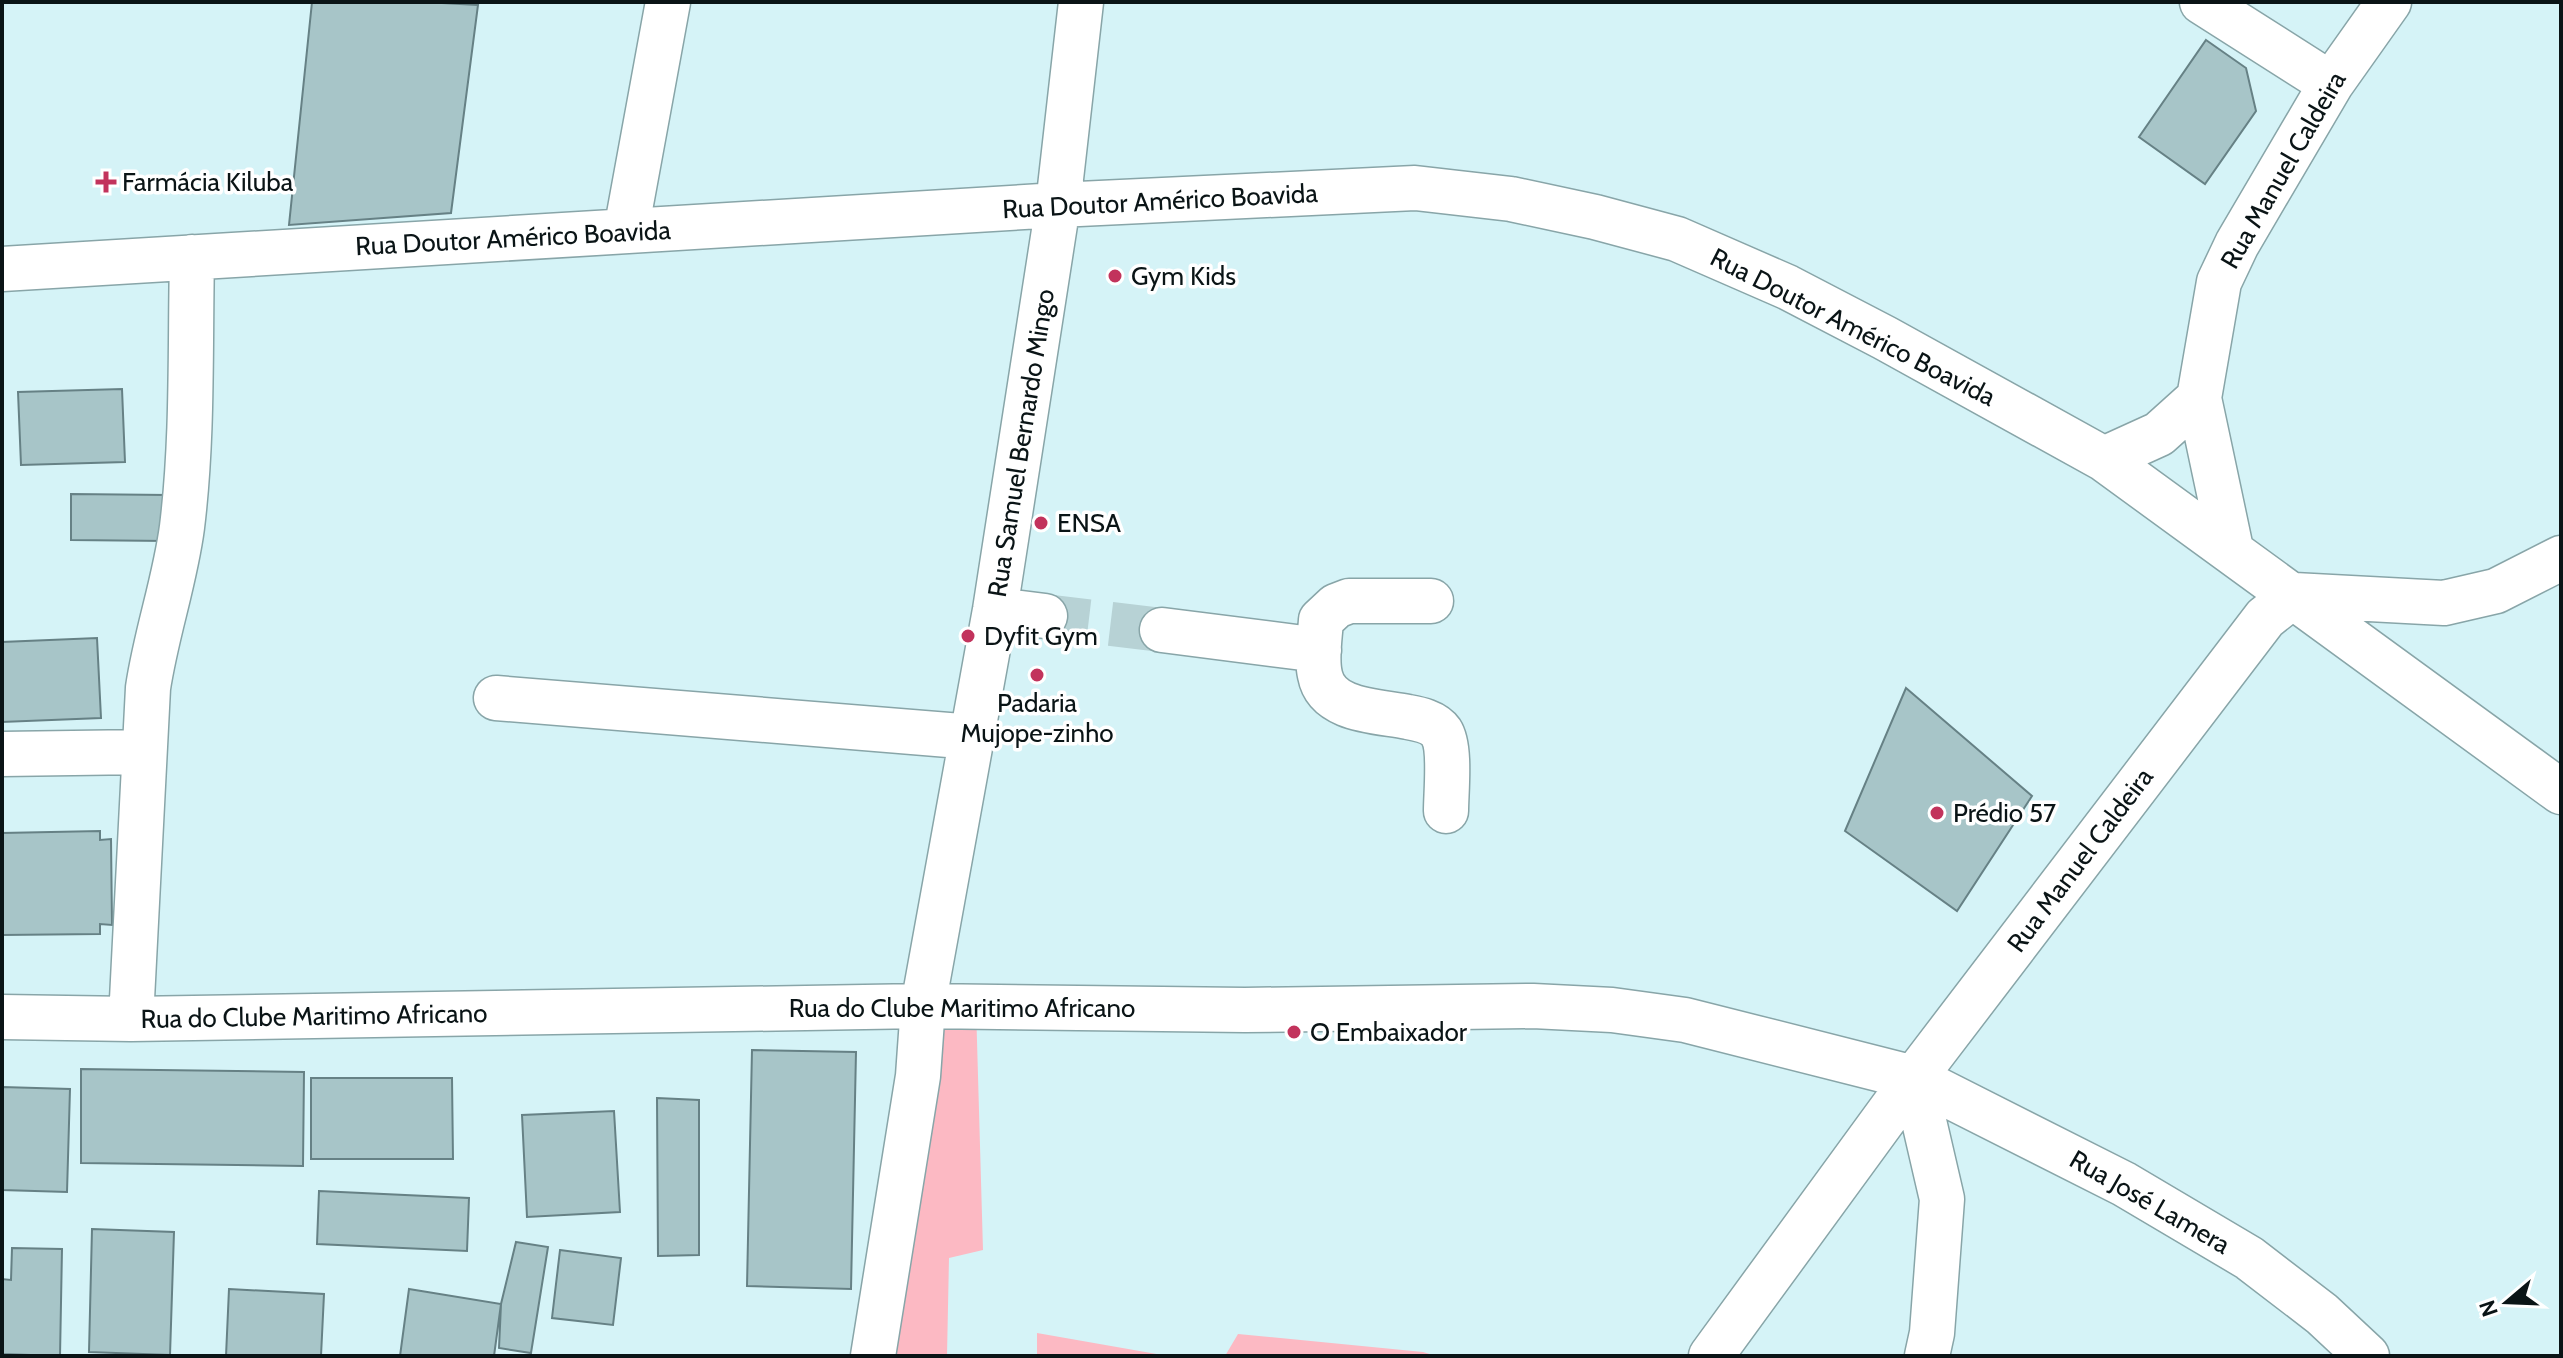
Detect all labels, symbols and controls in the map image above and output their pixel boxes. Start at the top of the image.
street label: Rua Manuel Caldeira [2214,65,2353,274]
place label: Farmácia Kiluba [122,166,294,198]
marker: Farmácia Kiluba [97,173,115,191]
street label: Rua Doutor Américo Boavida [1002,177,1319,225]
street label: Rua Doutor Américo Boavida [355,214,672,262]
street label: Rua Doutor Américo Boavida [1705,241,2001,413]
place label: Gym Kids [1131,260,1236,292]
marker: Gym Kids [1106,267,1124,285]
street label: Rua Samuel Bernardo Mingo [981,287,1061,599]
place label: ENSA [1057,507,1121,539]
marker: ENSA [1032,514,1050,532]
place label: Dyfit Gym [984,620,1098,652]
marker: Dyfit Gym [959,627,977,645]
marker: Padaria Mujope-zinho [1028,666,1046,684]
place label: Padaria Mujope-zinho [960,687,1114,749]
street label: Rua Manuel Caldeira [2000,761,2160,958]
place label: Prédio 57 [1953,797,2056,829]
marker: Prédio 57 [1928,804,1946,822]
street label: Rua do Clube Maritimo Africano [789,992,1135,1024]
street label: Rua do Clube Maritimo Africano [140,997,488,1035]
place label: O Embaixador [1310,1016,1468,1048]
marker: O Embaixador [1285,1023,1303,1041]
street label: Rua José Lamera [2064,1143,2236,1261]
north arrow [2467,1262,2547,1342]
text: N [2473,1297,2504,1320]

